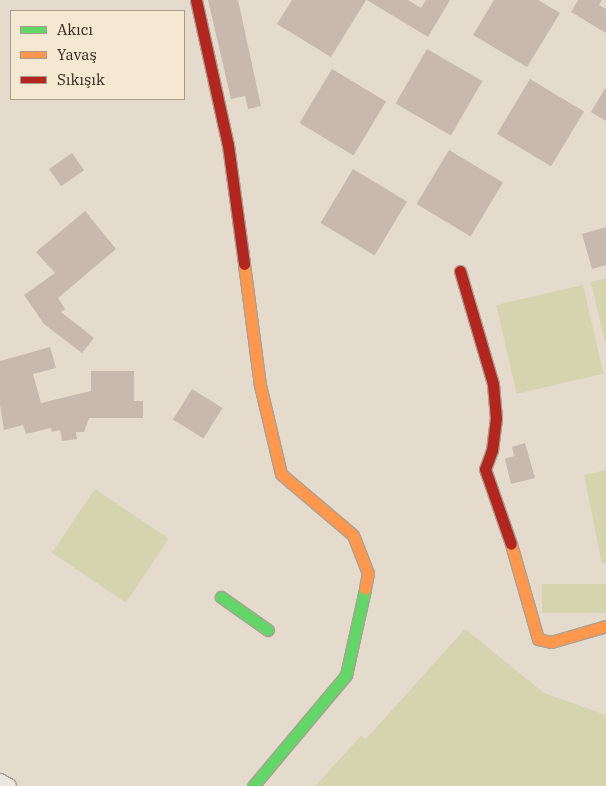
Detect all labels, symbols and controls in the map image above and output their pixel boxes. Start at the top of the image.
legend [10,10,185,100]
text: Akıcı [57,20,93,39]
text: Yavaş [57,45,97,64]
text: Sıkışık [57,70,105,89]

